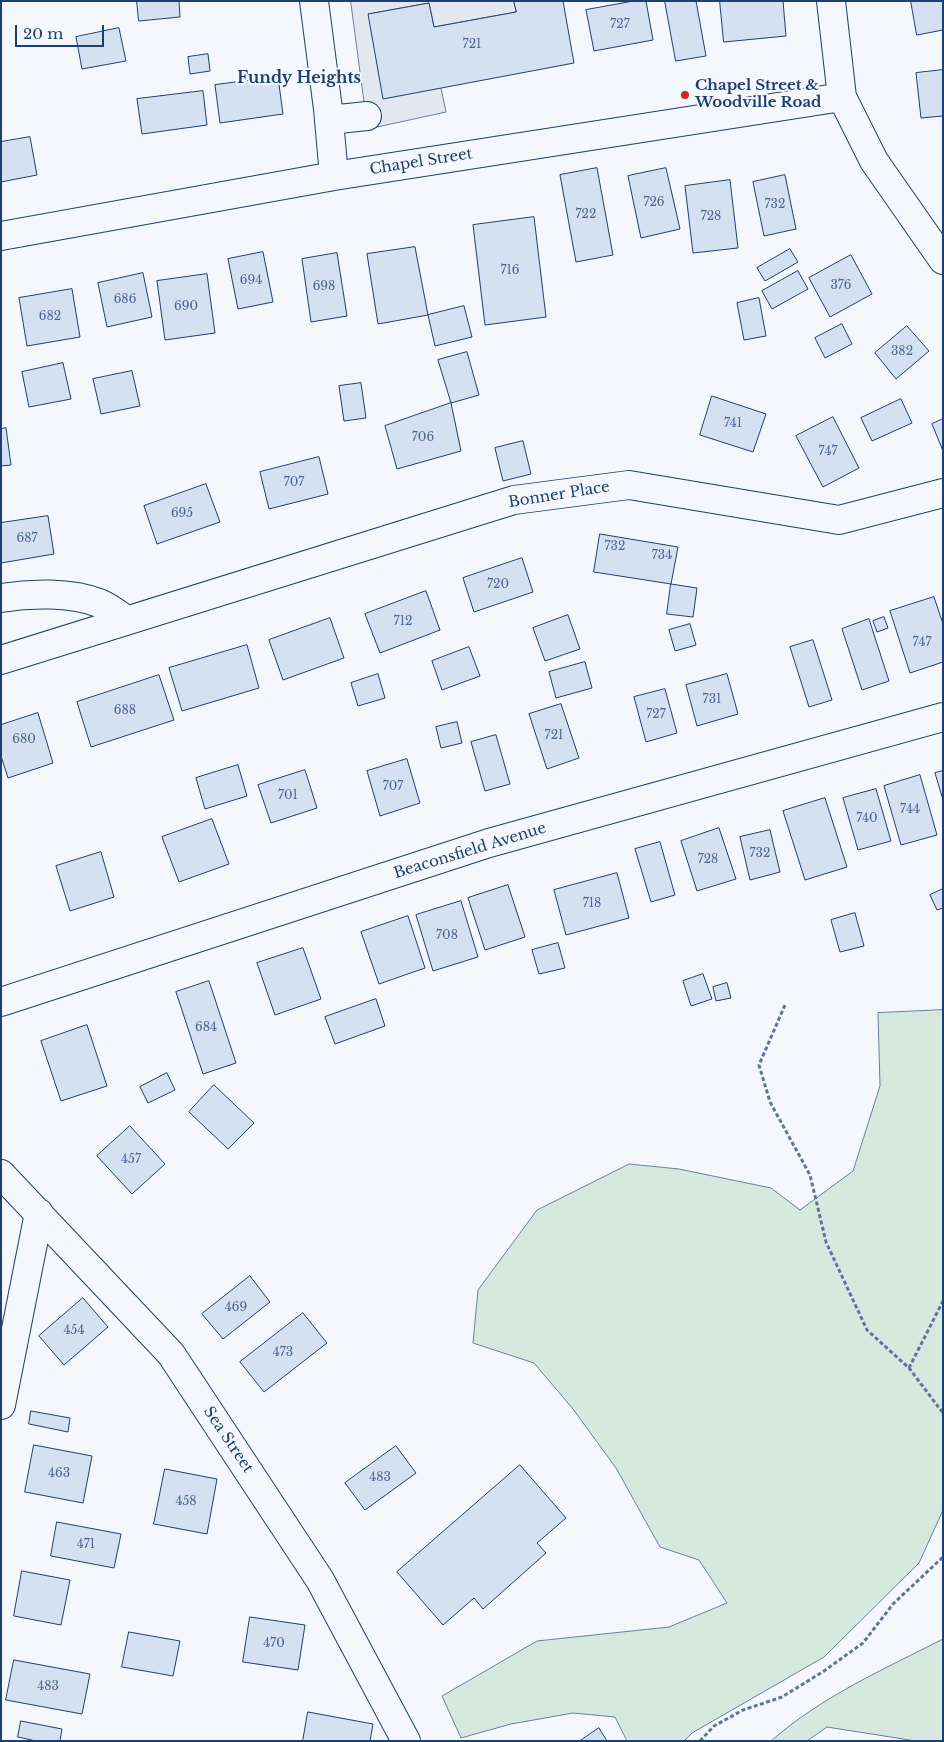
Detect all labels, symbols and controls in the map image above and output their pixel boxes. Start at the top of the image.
scale bar [18,15,106,47]
house number: 727 [610,18,630,32]
text: 20 m [23,24,63,43]
house number: 721 [463,38,481,52]
district label: Fundy Heights [237,68,361,88]
place label: Chapel Street & Woodville Road [695,77,821,112]
marker: Chapel Street & Woodville Road [679,89,691,101]
street label: Chapel Street [368,145,474,179]
house number: 726 [643,196,665,210]
house number: 732 [765,198,785,212]
house number: 722 [576,208,596,222]
house number: 728 [701,210,721,224]
house number: 716 [500,264,520,278]
house number: 694 [240,274,262,288]
house number: 376 [830,279,852,293]
house number: 698 [313,280,335,294]
house number: 686 [114,293,136,307]
house number: 690 [174,300,198,314]
house number: 682 [39,310,61,324]
house number: 382 [891,345,913,359]
house number: 741 [724,417,742,431]
house number: 706 [412,431,434,445]
house number: 747 [819,445,837,459]
house number: 707 [284,476,304,490]
street label: Bonner Place [507,478,611,512]
house number: 695 [171,507,193,521]
house number: 687 [16,532,38,546]
house number: 732 [605,540,625,554]
house number: 734 [652,549,672,563]
house number: 720 [487,578,509,592]
house number: 712 [394,615,412,629]
house number: 747 [913,636,931,650]
house number: 731 [703,693,721,707]
house number: 688 [114,704,136,718]
house number: 727 [646,708,666,722]
house number: 721 [545,729,563,743]
house number: 680 [12,733,36,747]
house number: 707 [383,780,403,794]
house number: 701 [278,789,298,803]
house number: 744 [900,803,920,817]
house number: 740 [856,812,878,826]
street label: Beaconsfield Avenue [392,819,548,883]
house number: 732 [750,847,770,861]
house number: 728 [698,853,718,867]
house number: 718 [583,897,601,911]
house number: 708 [436,929,458,943]
house number: 684 [195,1021,217,1035]
house number: 457 [121,1153,141,1167]
house number: 469 [225,1301,247,1315]
house number: 454 [64,1324,84,1338]
house number: 473 [273,1346,293,1360]
street label: Sea Street [199,1403,257,1477]
house number: 463 [48,1467,70,1481]
house number: 483 [369,1471,391,1485]
house number: 458 [175,1495,197,1509]
house number: 471 [77,1538,95,1552]
house number: 470 [263,1637,285,1651]
house number: 483 [37,1680,59,1694]

